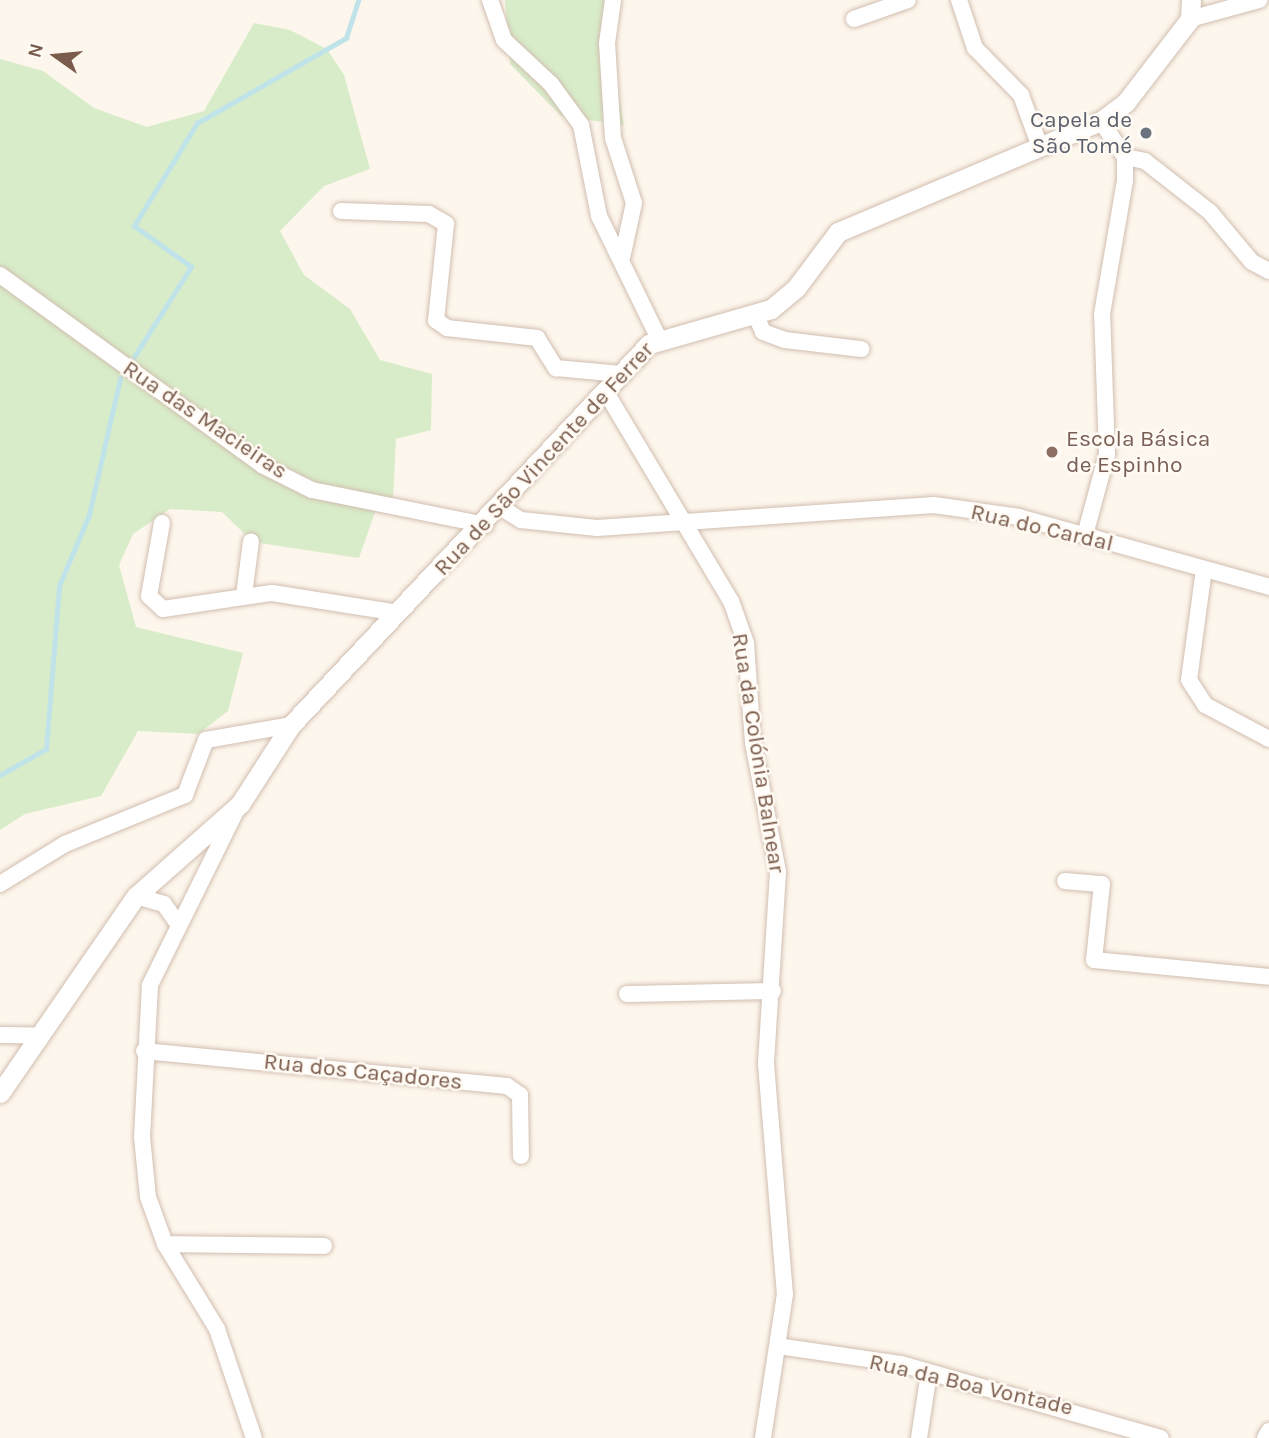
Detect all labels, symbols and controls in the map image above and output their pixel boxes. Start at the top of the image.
north arrow [21,21,91,91]
text: N [23,41,48,60]
place label: Capela de São Tomé [1030,106,1132,160]
marker: Capela de São Tomé [1138,125,1154,141]
street label: Rua de São Vincente de Ferrer [428,336,660,582]
street label: Rua das Macieiras [117,355,293,485]
place label: Escola Básica de Espinho [1066,425,1210,479]
marker: Escola Básica de Espinho [1044,444,1060,460]
street label: Rua do Cardal [968,498,1116,558]
street label: Rua da Colónia Balnear [725,631,791,875]
street label: Rua dos Caçadores [262,1048,464,1096]
street label: Rua da Boa Vontade [866,1348,1076,1422]

